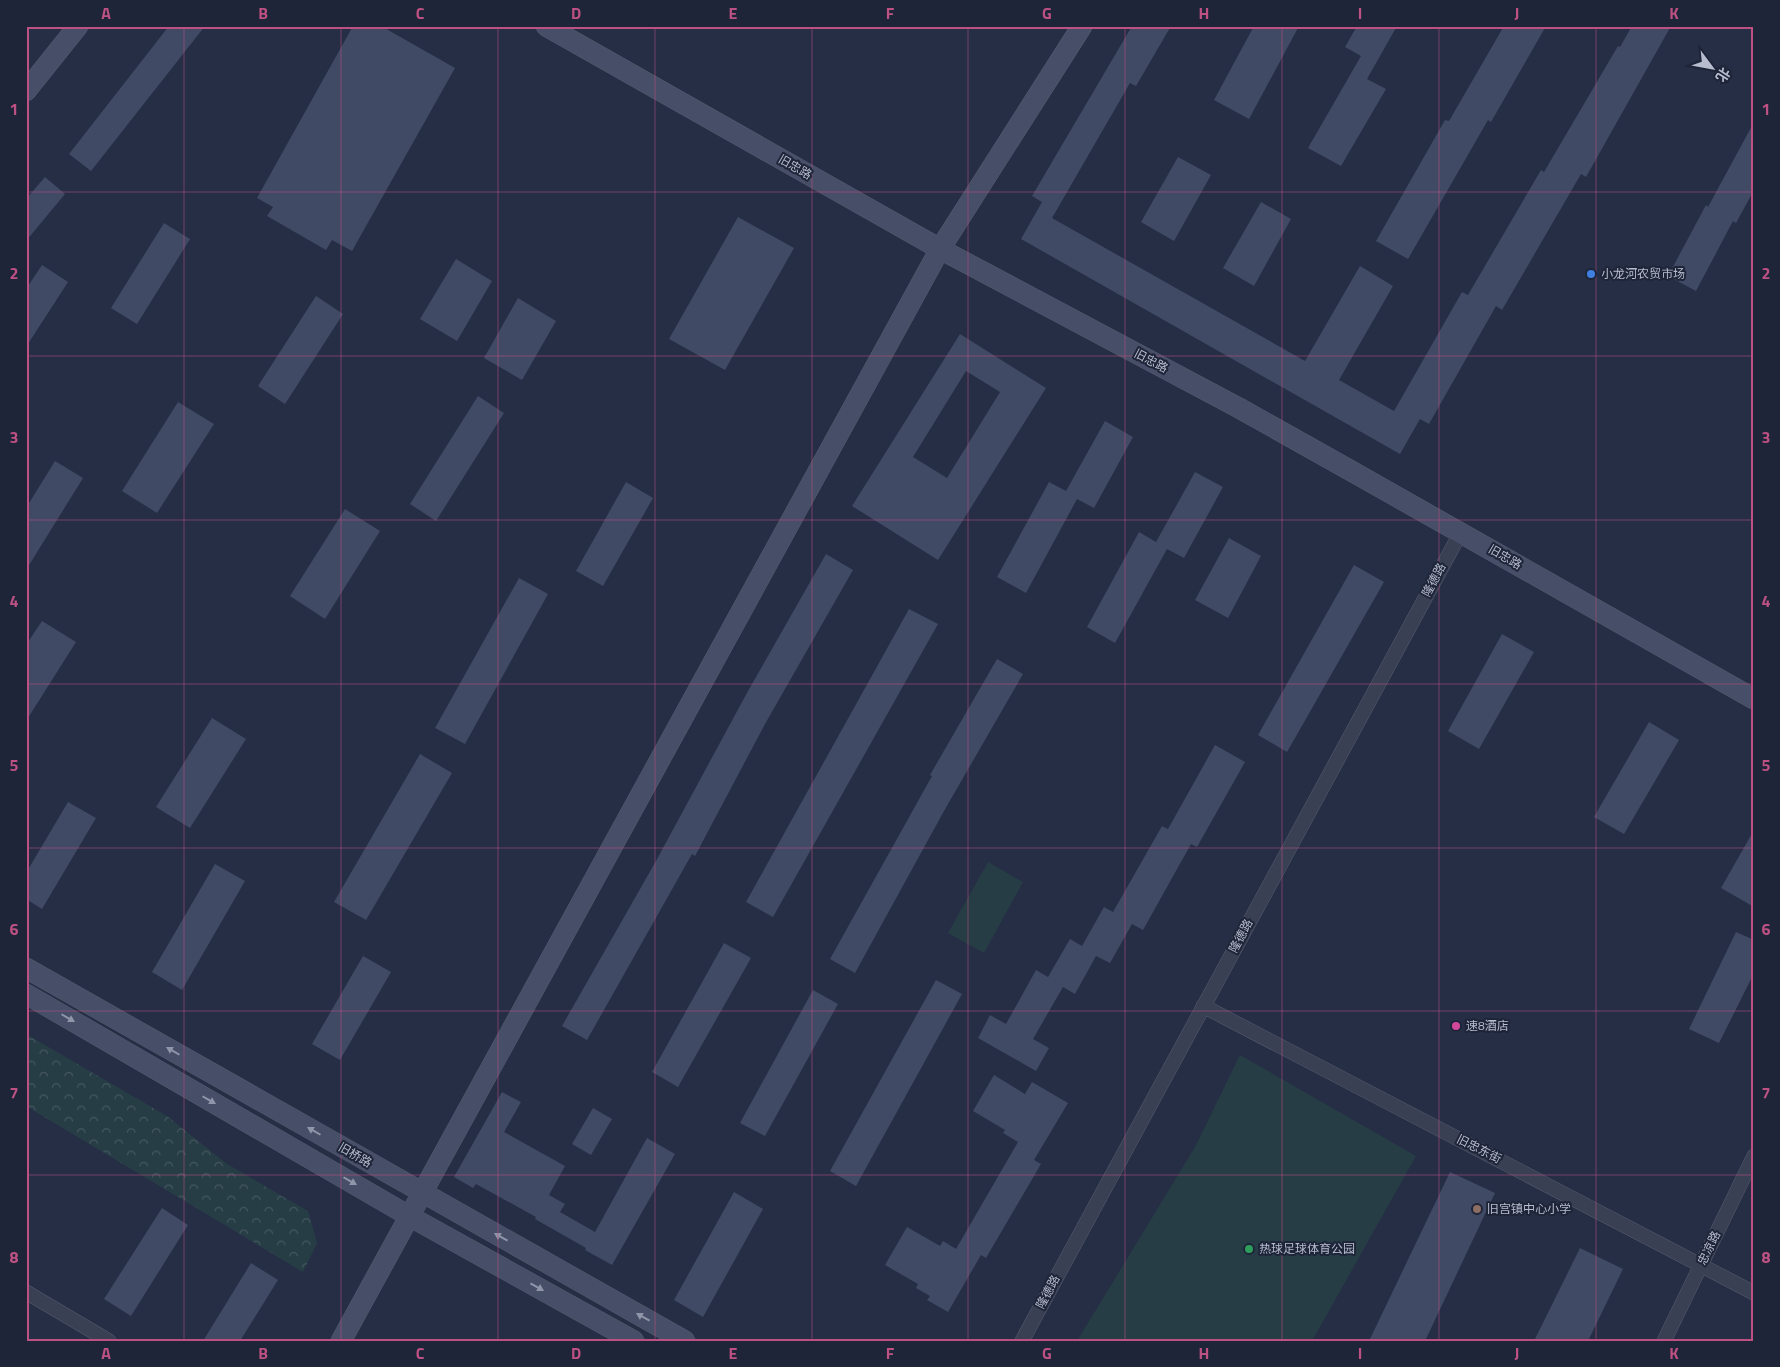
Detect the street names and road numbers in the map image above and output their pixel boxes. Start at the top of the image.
street label: 旧忠路 [775,149,816,184]
street label: 旧忠路 [1131,344,1172,377]
street label: 旧忠路 [1485,539,1526,574]
street label: 隆德路 [1417,559,1450,600]
street label: 隆德路 [1224,915,1257,956]
street label: 旧忠东街 [1454,1129,1505,1168]
street label: 旧桥路 [335,1137,376,1172]
street label: 忠凉路 [1692,1227,1725,1268]
street label: 隆德路 [1031,1271,1064,1312]

